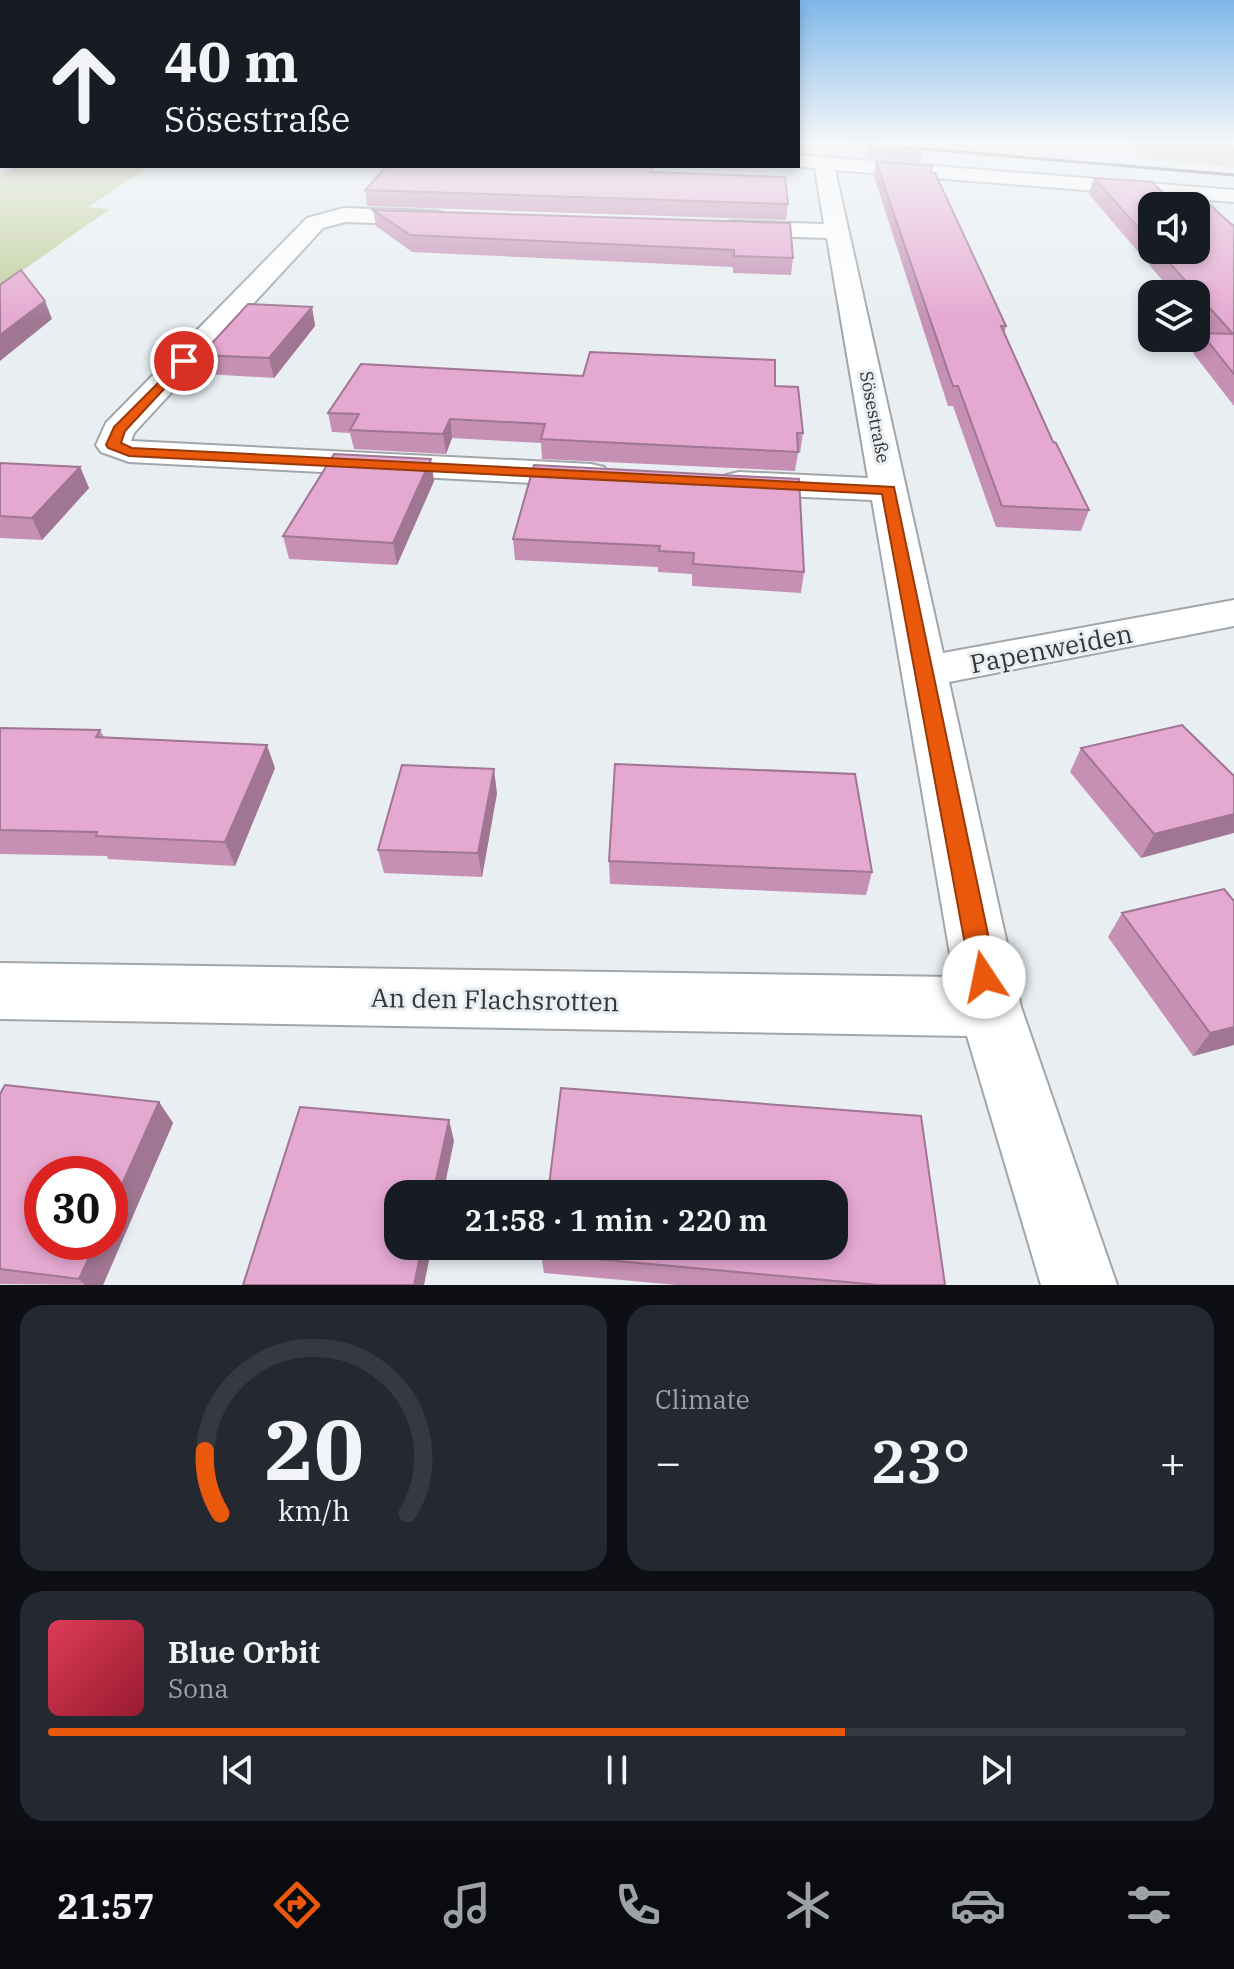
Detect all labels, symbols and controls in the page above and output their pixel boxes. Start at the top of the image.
text: 40 m [164,25,299,97]
icon: ahead [32,32,136,136]
text: Sösestraße [164,95,350,142]
map controls [1138,192,1210,352]
button: sound [1138,192,1210,264]
button: layers [1138,280,1210,352]
pin [150,327,218,395]
icon: arrive [162,339,206,383]
street label: Sösestraße [855,369,895,465]
street label: Papenweiden [967,616,1135,680]
position arrow [942,935,1026,1019]
street label: An den Flachsrotten [371,980,619,1018]
speed limit sign: 30 [24,1156,128,1260]
text: 21:58 · 1 min · 220 m [465,1200,767,1239]
text: Climate [655,1382,750,1416]
text: 20 [264,1395,363,1503]
text: 23° [870,1421,971,1500]
text: − [655,1433,681,1490]
text: + [1160,1433,1186,1490]
text: km/h [277,1492,350,1529]
text: Blue Orbit [168,1632,320,1671]
text: Sona [168,1671,229,1705]
icon: previous [216,1748,260,1792]
icon: pause [595,1748,639,1792]
icon: next [974,1748,1018,1792]
icon: directions [269,1877,325,1933]
icon: music [439,1877,495,1933]
icon: phone [610,1877,666,1933]
icon: climate [780,1877,836,1933]
icon: car [950,1877,1006,1933]
icon: filters [1121,1877,1177,1933]
text: 21:57 [57,1882,155,1929]

